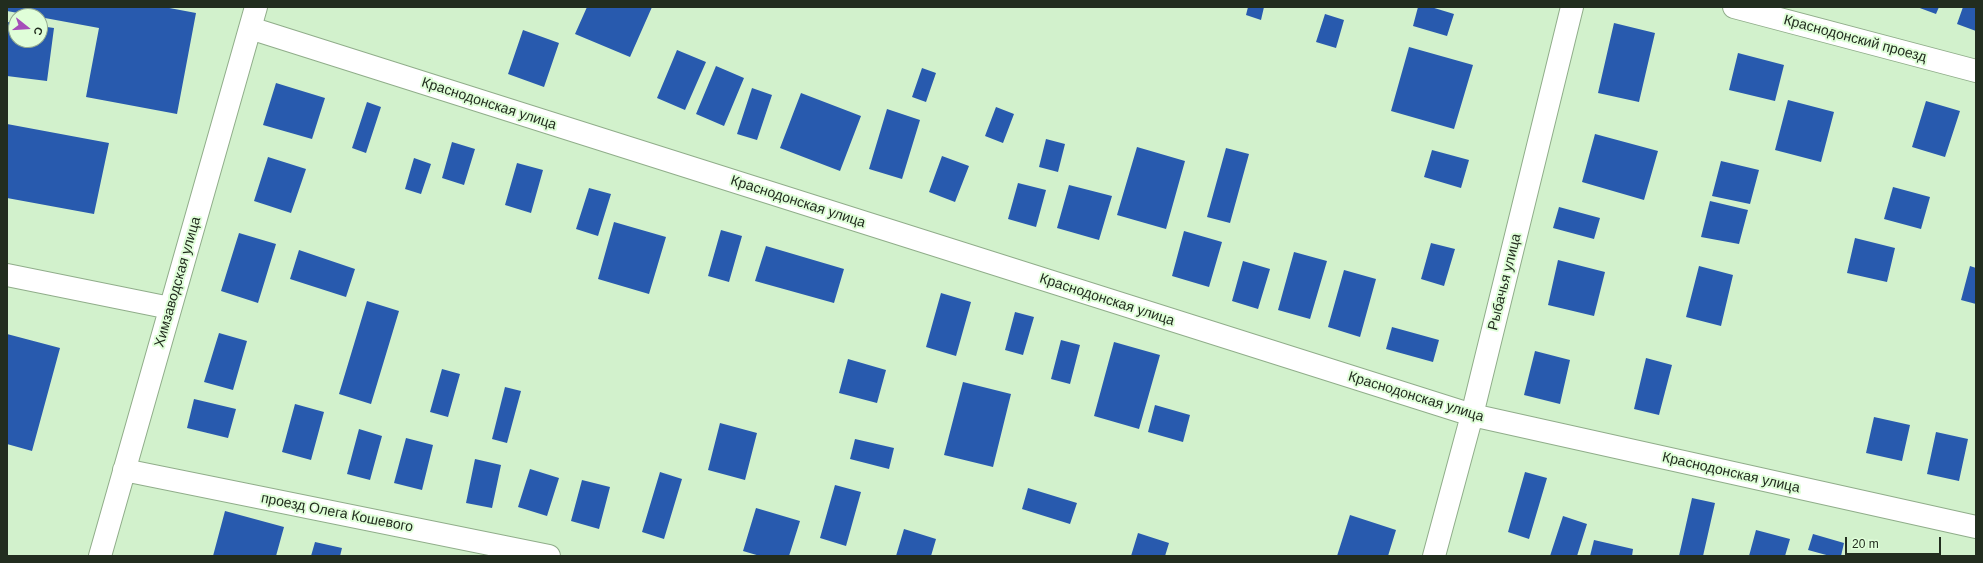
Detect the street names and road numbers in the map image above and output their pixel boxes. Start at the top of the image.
street label: Краснодонский проезд [1782,12,1928,66]
street label: Краснодонская улица [419,74,559,134]
street label: Краснодонская улица [728,172,868,232]
street label: Химзаводская улица [151,215,205,349]
street label: Рыбачья улица [1485,232,1525,332]
street label: Краснодонская улица [1037,270,1177,330]
street label: Краснодонская улица [1346,368,1486,426]
street label: Краснодонская улица [1661,449,1801,497]
street label: проезд Олега Кошевого [260,490,414,536]

